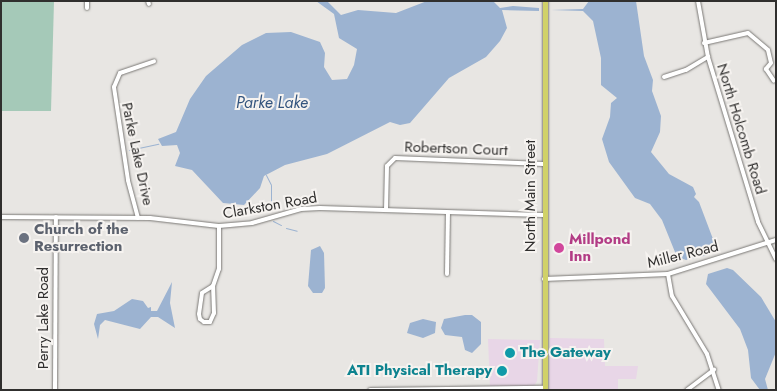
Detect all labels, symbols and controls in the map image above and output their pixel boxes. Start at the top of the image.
street label: North Holcomb Road [713,61,769,197]
water label: Parke Lake [236,93,308,113]
street label: Parke Lake Drive [117,101,157,207]
street label: Robertson Court [404,138,508,160]
street label: North Main Street [522,140,540,252]
street label: Clarkston Road [222,189,318,223]
place label: Church of the Resurrection [34,220,128,255]
place label: Millpond Inn [569,230,631,265]
marker: Church of the Resurrection [18,232,30,244]
street label: Miller Road [646,237,720,273]
marker: Millpond Inn [553,242,565,254]
street label: Perry Lake Road [35,267,53,369]
place label: The Gateway [520,344,611,362]
marker: The Gateway [504,347,516,359]
place label: ATI Physical Therapy [347,362,492,380]
marker: ATI Physical Therapy [496,365,508,377]

